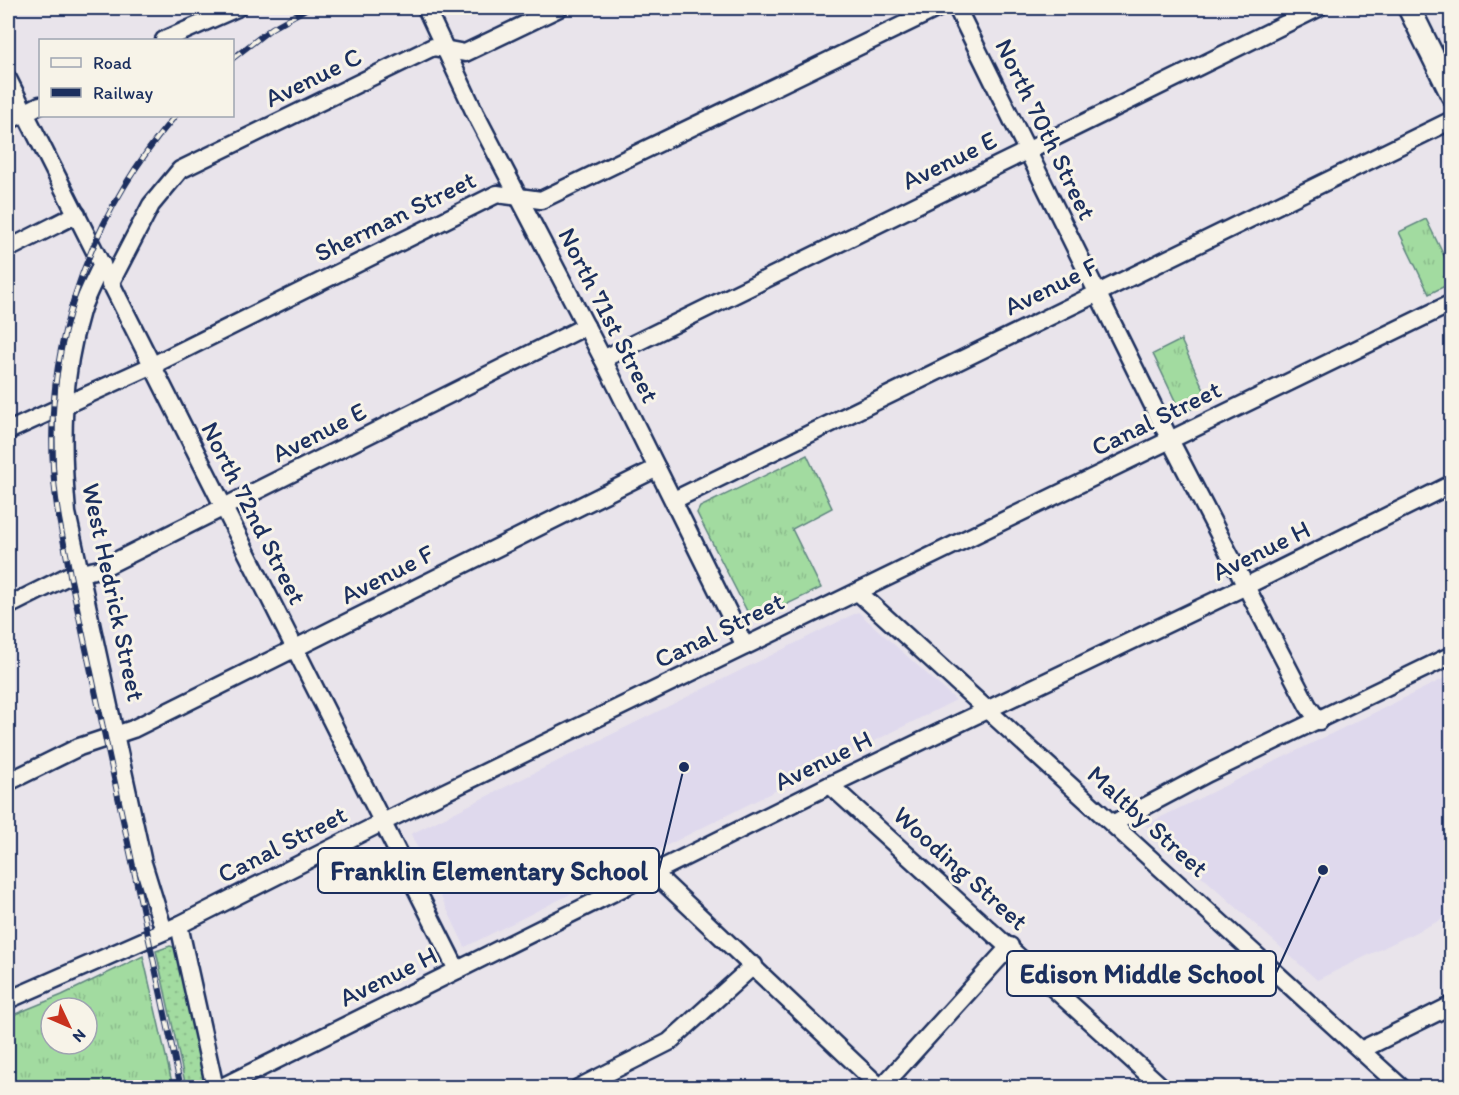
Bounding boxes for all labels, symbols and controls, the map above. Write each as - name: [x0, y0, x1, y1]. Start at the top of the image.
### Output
- street label: North 70th Street: [988, 33, 1104, 225]
- legend: [39, 39, 234, 117]
- street label: Avenue C: [259, 40, 367, 114]
- text: Road: [93, 52, 132, 74]
- text: Railway: [93, 82, 154, 104]
- street label: Avenue E: [896, 123, 1002, 197]
- street label: Sherman Street: [309, 163, 481, 269]
- street label: North 71st Street: [551, 222, 667, 408]
- street label: Avenue F: [999, 249, 1104, 322]
- street label: Canal Street: [1086, 373, 1226, 463]
- street label: Avenue E: [267, 395, 371, 469]
- street label: North 72nd Street: [194, 416, 314, 610]
- street label: West Hedrick Street: [75, 480, 153, 704]
- street label: Avenue H: [1207, 513, 1315, 587]
- street label: Avenue F: [335, 537, 440, 611]
- street label: Canal Street: [649, 585, 789, 675]
- street label: Avenue H: [769, 723, 877, 797]
- street label: Maltby Street: [1081, 758, 1215, 884]
- street label: Canal Street: [212, 798, 352, 890]
- street label: Wooding Street: [887, 799, 1035, 937]
- callout: Franklin Elementary School: [318, 848, 659, 893]
- text: Franklin Elementary School: [330, 854, 648, 887]
- street label: Avenue H: [334, 939, 442, 1013]
- callout: Edison Middle School: [1007, 951, 1276, 996]
- text: Edison Middle School: [1020, 957, 1265, 990]
- north arrow: [39, 996, 99, 1056]
- text: N: [69, 1026, 90, 1047]

